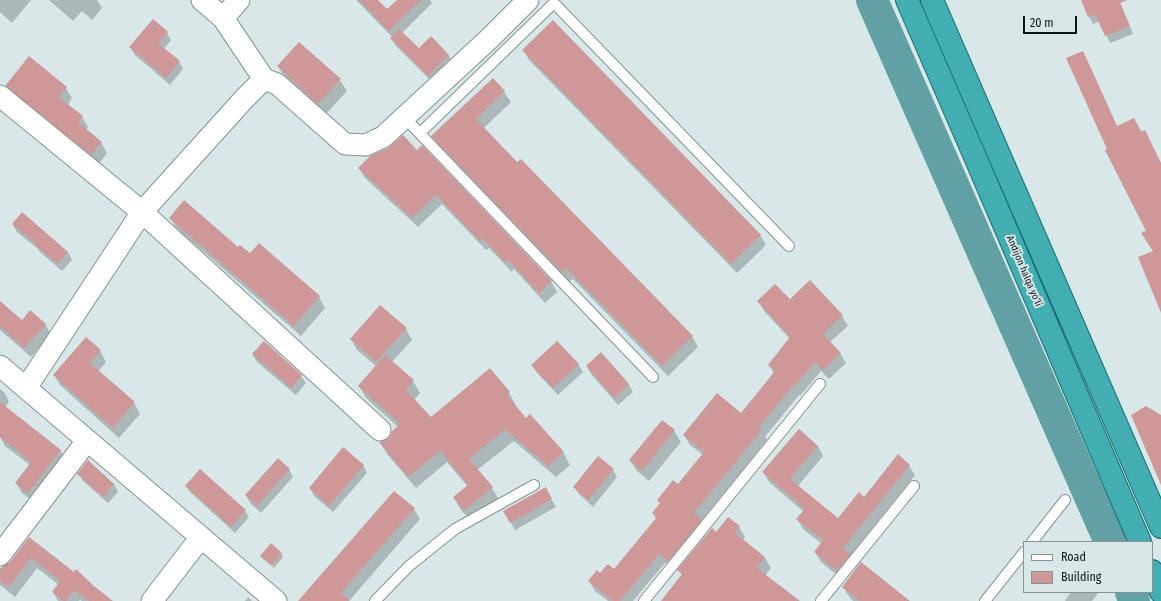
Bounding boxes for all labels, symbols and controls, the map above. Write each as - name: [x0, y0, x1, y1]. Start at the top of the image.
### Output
- scale bar: [1025, 8, 1079, 34]
- text: 20 m: [1030, 16, 1054, 30]
- street label: Andijon halqa yo‘li: [1004, 234, 1044, 308]
- legend: [1023, 541, 1153, 593]
- text: Road: [1061, 550, 1086, 564]
- text: Building: [1061, 570, 1101, 584]

